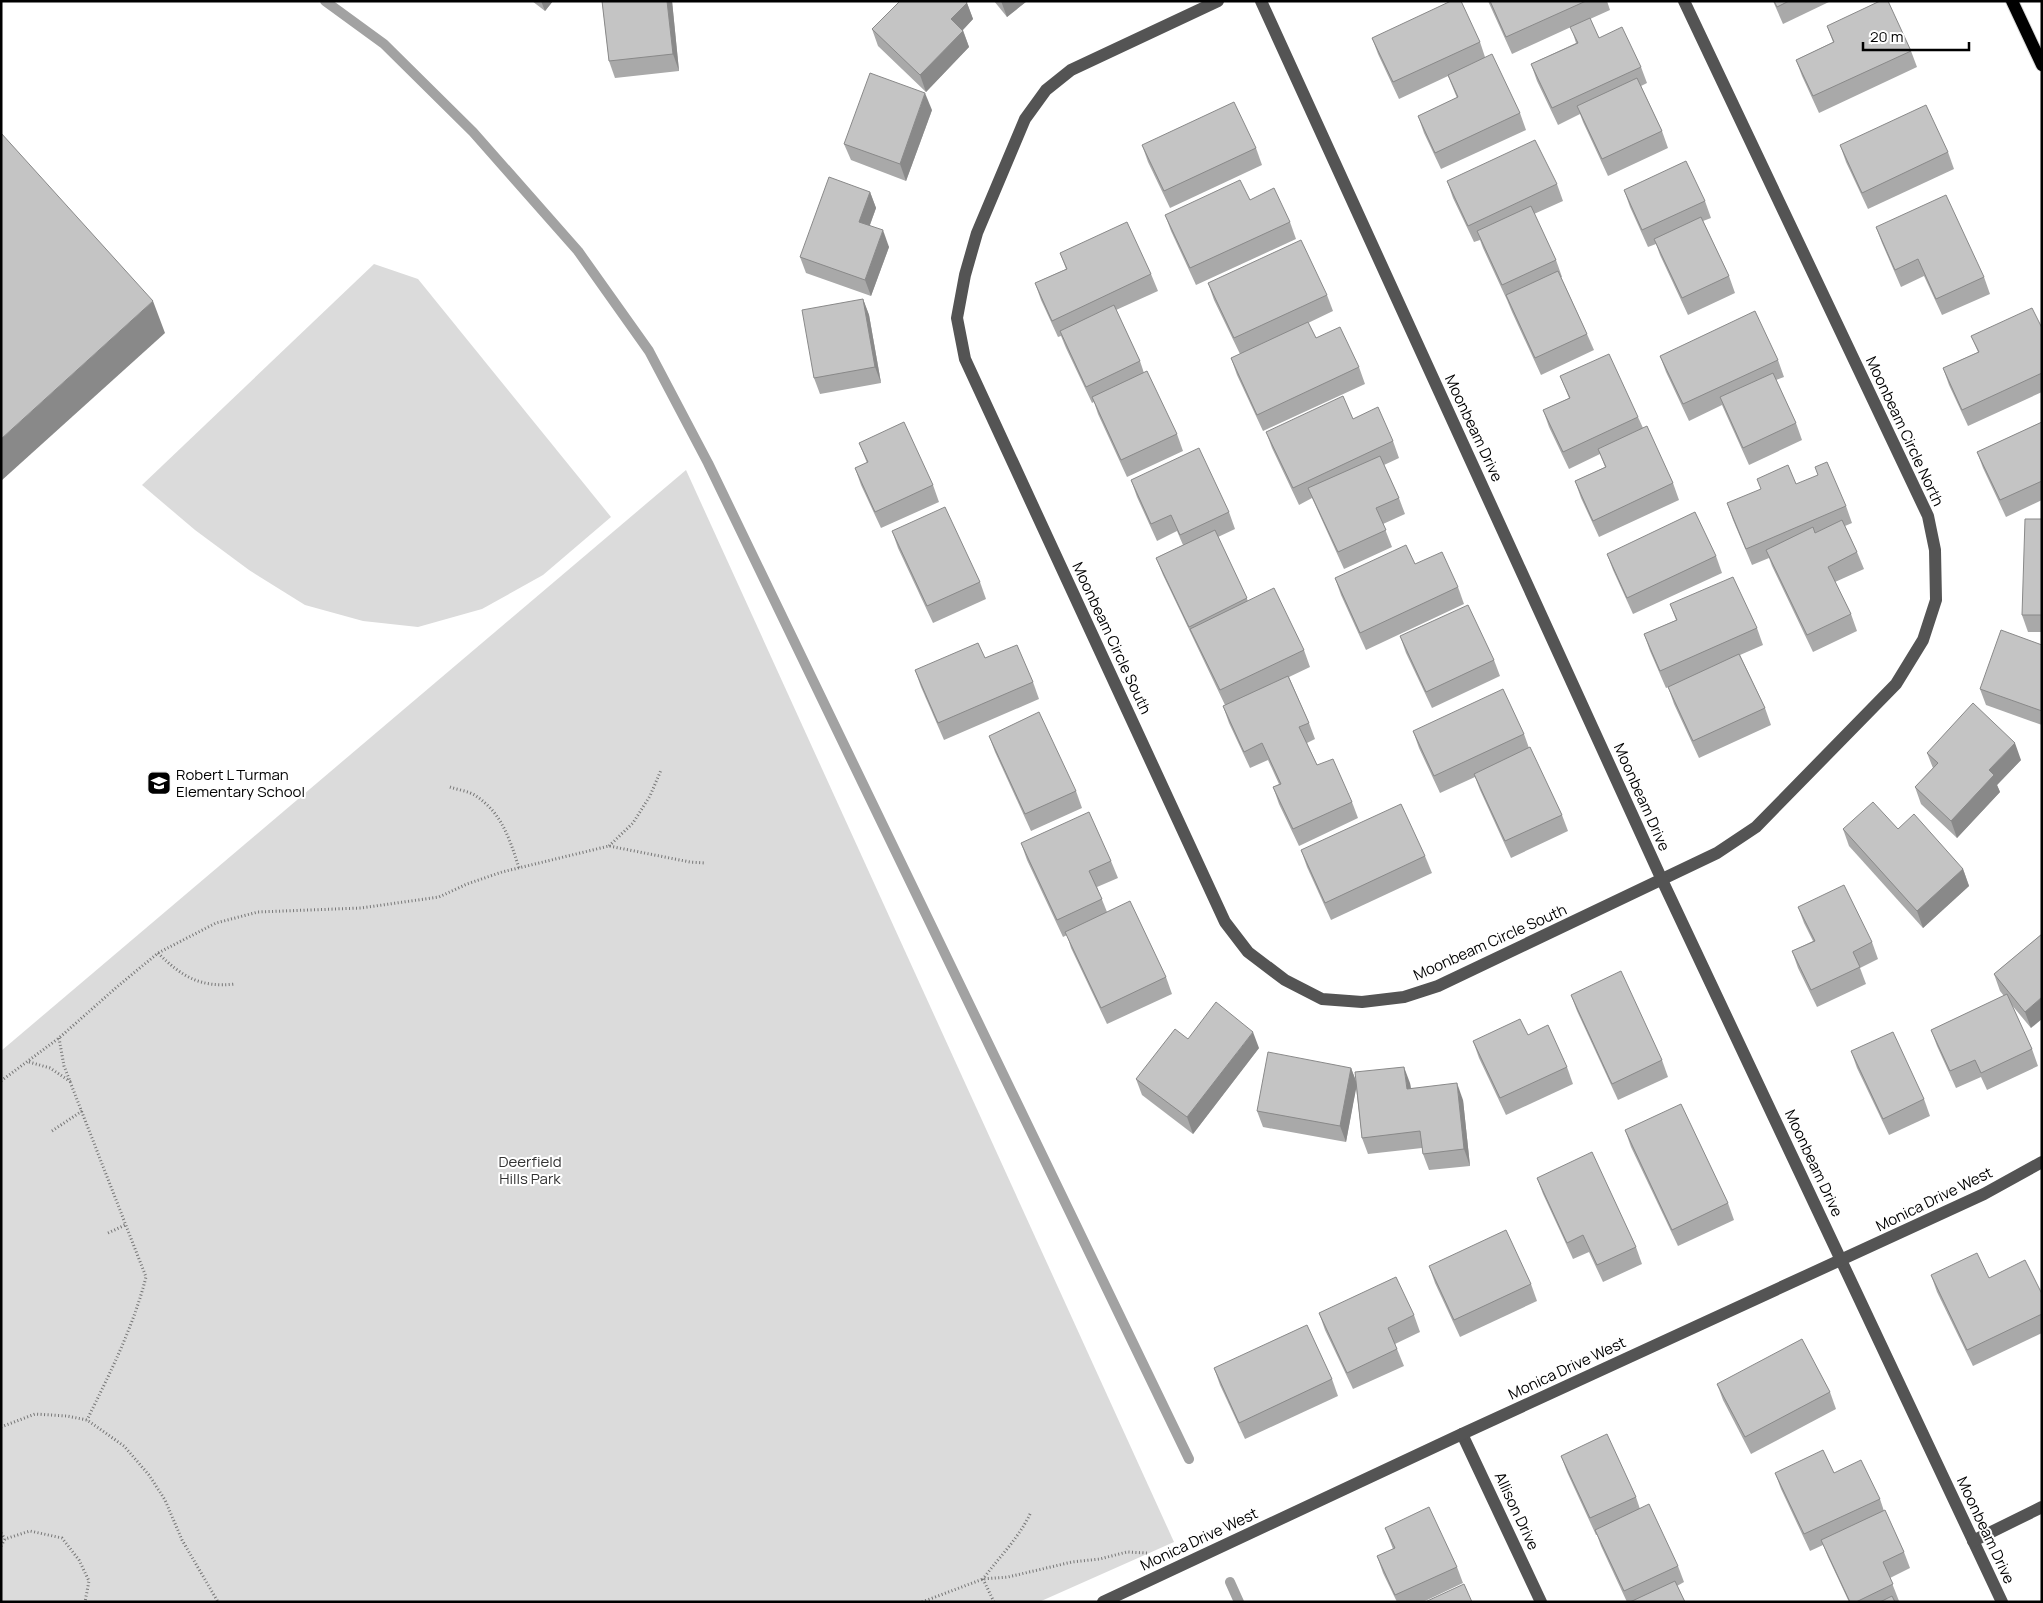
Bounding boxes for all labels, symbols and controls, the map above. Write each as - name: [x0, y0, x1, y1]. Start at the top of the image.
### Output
- scale bar: [1863, 20, 1969, 52]
- text: 20 m: [1870, 26, 1903, 47]
- street label: Moonbeam Circle North: [1861, 353, 1949, 509]
- street label: Moonbeam Drive: [1440, 371, 1508, 485]
- street label: Moonbeam Circle South: [1067, 559, 1157, 718]
- street label: Moonbeam Drive: [1609, 740, 1675, 854]
- place label: Robert L Turman Elementary School: [176, 764, 305, 802]
- school or university icon: Robert L Turman Elementary School: [146, 770, 172, 796]
- street label: Moonbeam Circle South: [1410, 899, 1570, 985]
- street label: Moonbeam Drive: [1780, 1106, 1848, 1220]
- park label: Deerfield Hills Park: [498, 1151, 562, 1189]
- street label: Monica Drive West: [1872, 1162, 1996, 1236]
- street label: Monica Drive West: [1505, 1332, 1629, 1404]
- street label: Allison Drive: [1490, 1469, 1544, 1554]
- street label: Moonbeam Drive: [1952, 1473, 2020, 1587]
- street label: Monica Drive West: [1137, 1503, 1261, 1575]

